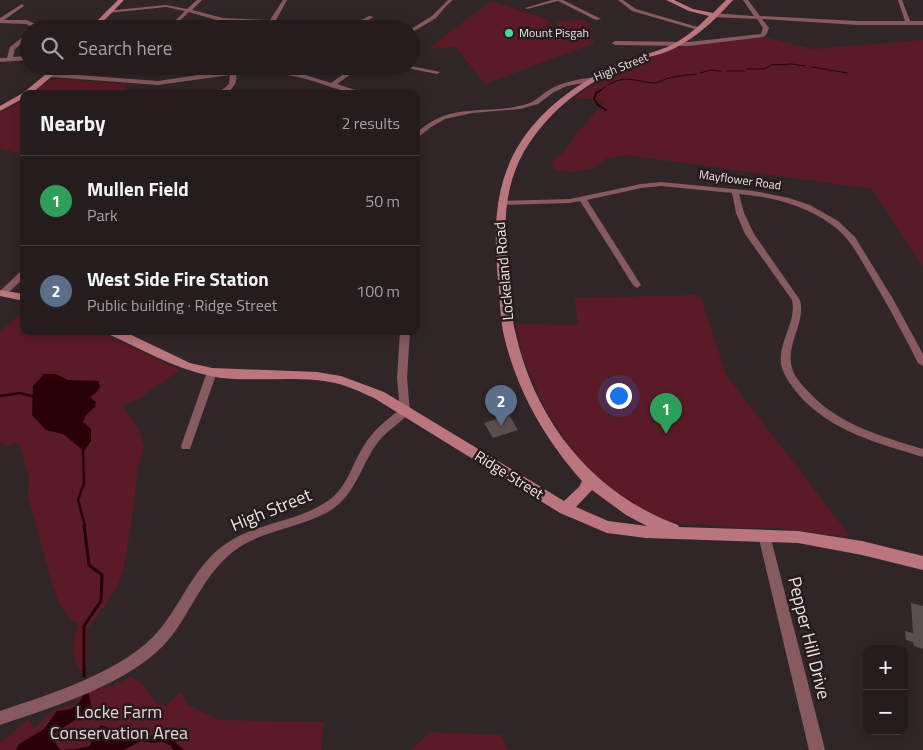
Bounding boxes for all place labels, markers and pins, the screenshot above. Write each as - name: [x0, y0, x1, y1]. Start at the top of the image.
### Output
- place label: Mount Pisgah: [519, 23, 589, 42]
- marker: Mount Pisgah: [503, 27, 515, 39]
- pin: 2: [485, 385, 517, 426]
- pin: 1: [650, 393, 682, 434]

